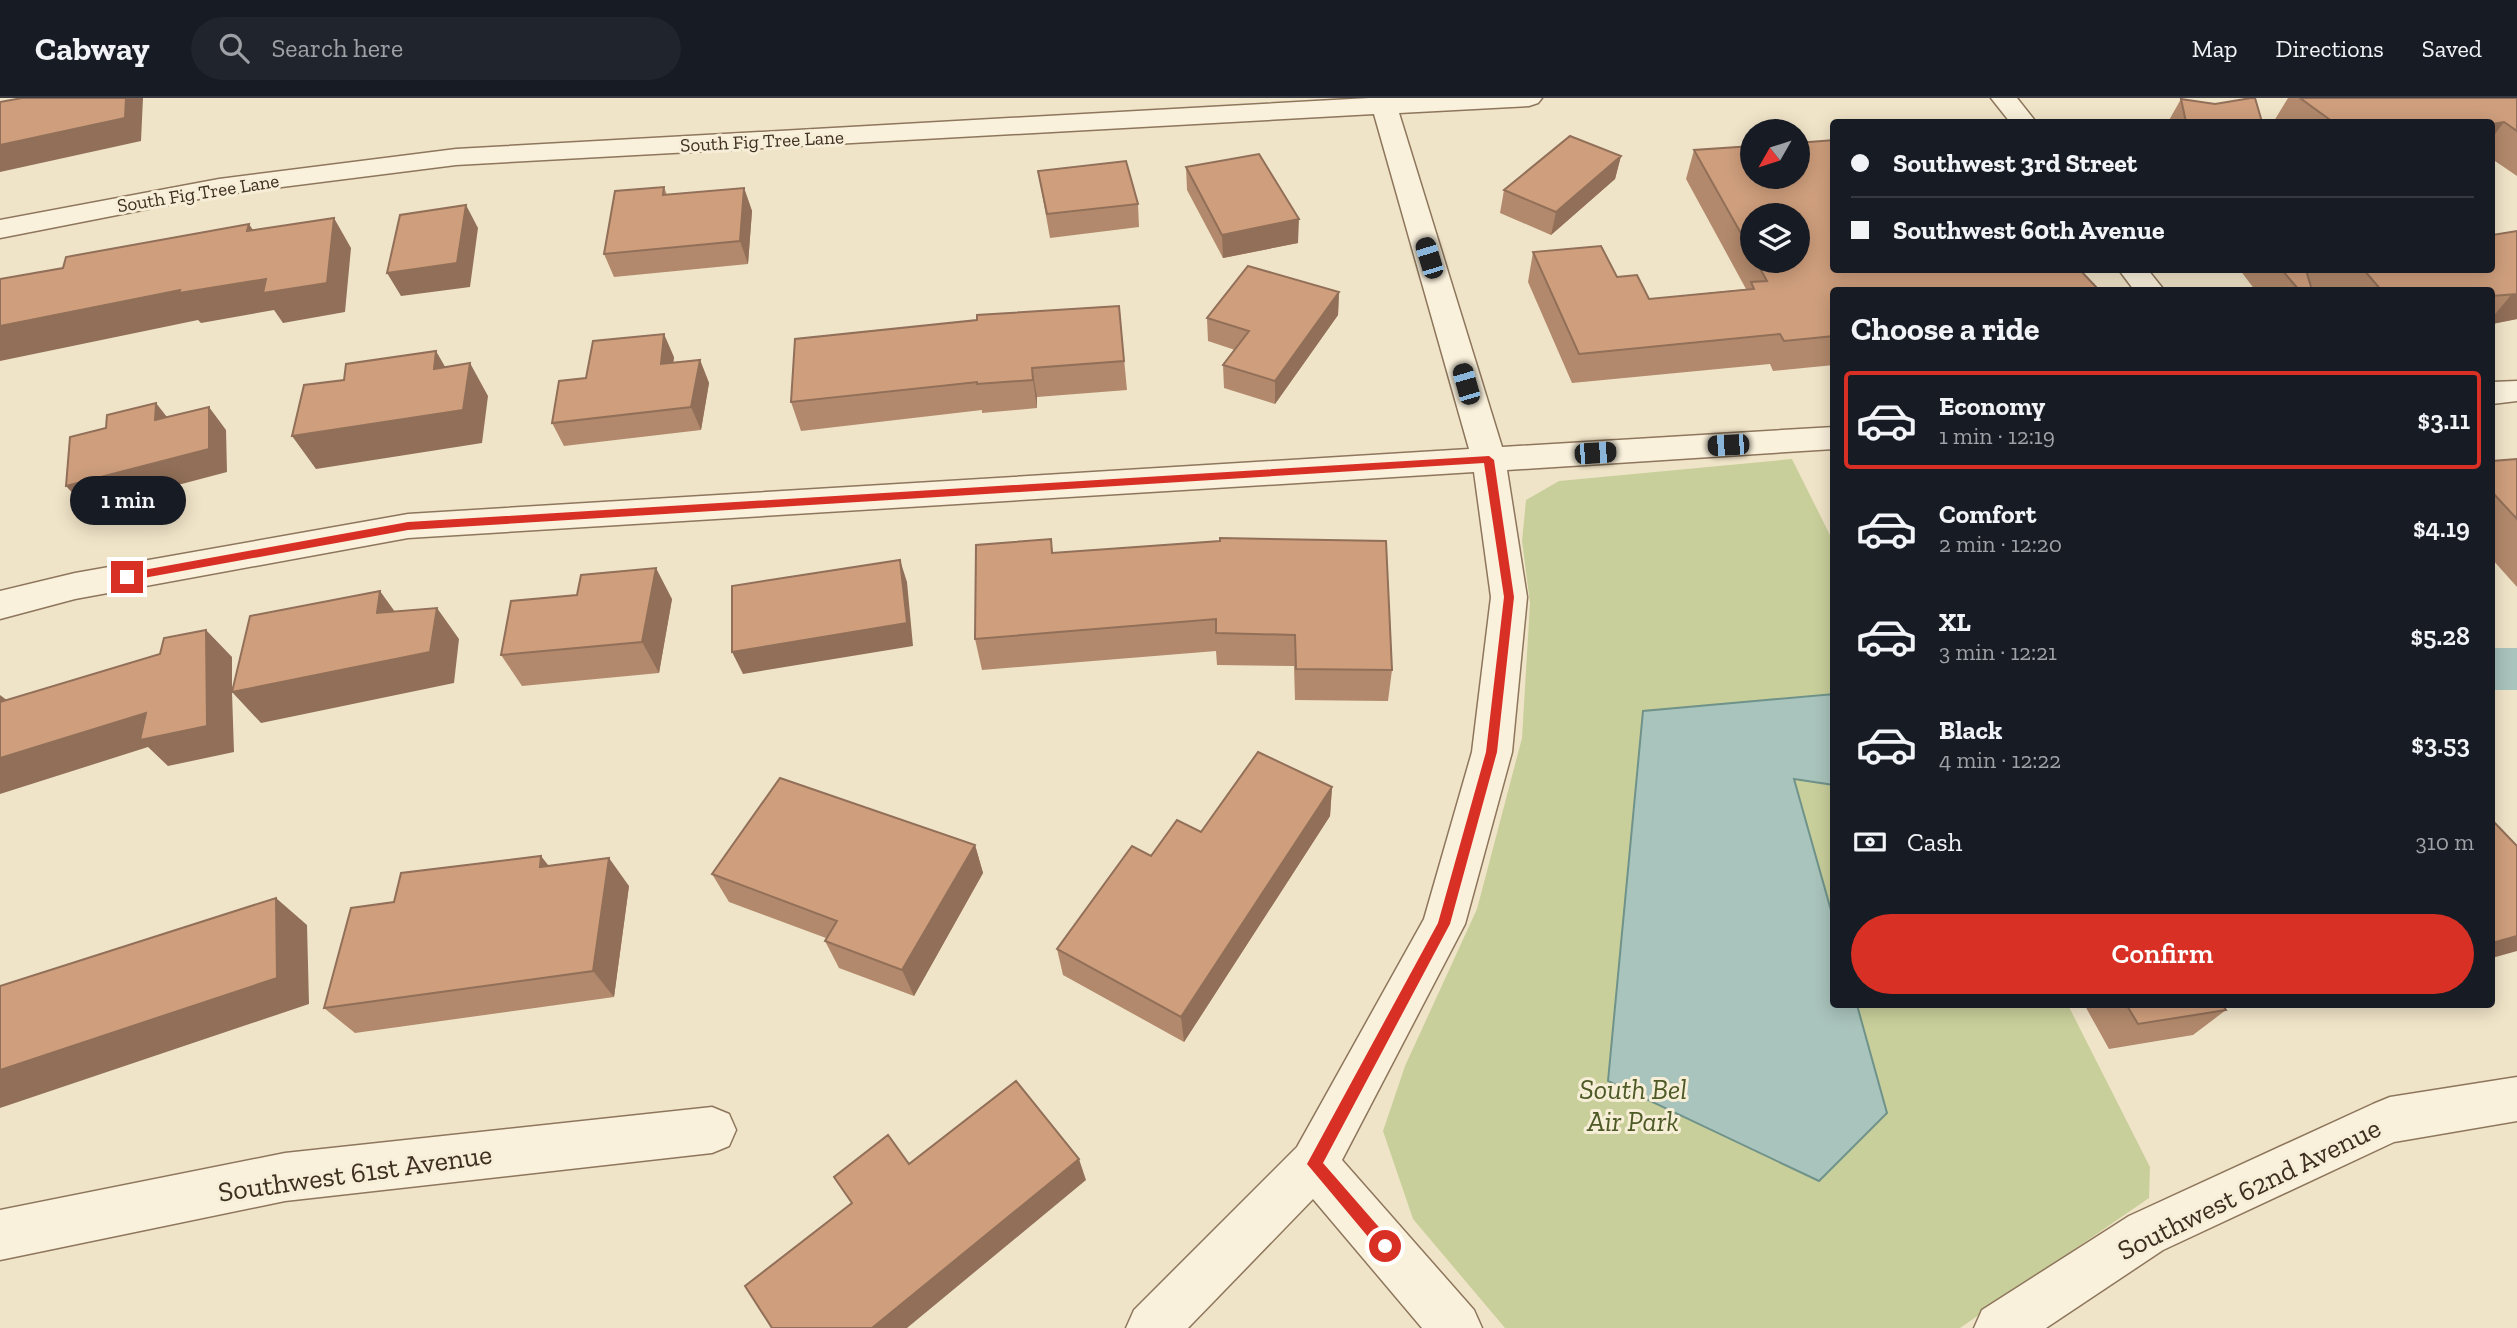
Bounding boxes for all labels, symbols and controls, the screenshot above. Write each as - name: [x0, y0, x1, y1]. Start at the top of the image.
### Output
- search box: [191, 17, 681, 80]
- text: Cabway: [35, 29, 149, 68]
- icon: search: [215, 29, 253, 67]
- text: Search here: [271, 32, 403, 64]
- text: Map: [2192, 34, 2238, 63]
- text: Directions: [2276, 34, 2384, 63]
- text: Saved: [2422, 34, 2482, 63]
- north arrow: [1740, 119, 1810, 189]
- map controls: [1740, 119, 1810, 273]
- street label: South Fig Tree Lane: [680, 125, 844, 157]
- text: Southwest 3rd Street: [1893, 147, 2137, 179]
- street label: South Fig Tree Lane: [115, 169, 281, 217]
- button: layers: [1740, 203, 1810, 273]
- text: Southwest 60th Avenue: [1893, 214, 2164, 246]
- car: [1413, 235, 1446, 281]
- text: Choose a ride: [1851, 310, 2039, 348]
- car: [1451, 361, 1482, 407]
- icon: car: [1855, 389, 1918, 452]
- text: Economy: [1939, 390, 2045, 422]
- text: $3.11: [2418, 404, 2470, 436]
- text: 1 min · 12:19: [1939, 422, 2055, 450]
- car: [1707, 433, 1750, 457]
- car: [1574, 441, 1617, 465]
- callout: 1 min: [69, 476, 185, 524]
- text: 1 min: [101, 486, 155, 514]
- icon: car: [1855, 497, 1918, 560]
- text: Comfort: [1939, 498, 2036, 530]
- text: $4.19: [2413, 512, 2470, 544]
- text: 2 min · 12:20: [1939, 530, 2062, 558]
- route end: [111, 561, 143, 593]
- icon: car: [1855, 605, 1918, 668]
- text: XL: [1939, 606, 1971, 638]
- text: $5.28: [2410, 620, 2470, 652]
- text: 3 min · 12:21: [1939, 638, 2057, 666]
- icon: car: [1855, 713, 1918, 776]
- text: Black: [1939, 714, 2002, 746]
- text: $3.53: [2411, 728, 2470, 760]
- text: 4 min · 12:22: [1939, 746, 2061, 774]
- icon: cash: [1851, 823, 1889, 861]
- text: Cash: [1907, 826, 1962, 858]
- text: 310 m: [2416, 828, 2474, 856]
- button: Confirm: [1851, 914, 2474, 994]
- park label: South Bel Air Park: [1579, 1073, 1687, 1138]
- street label: Southwest 62nd Avenue: [2112, 1111, 2386, 1267]
- street label: Southwest 61st Avenue: [216, 1137, 494, 1209]
- route start: [1369, 1230, 1401, 1262]

